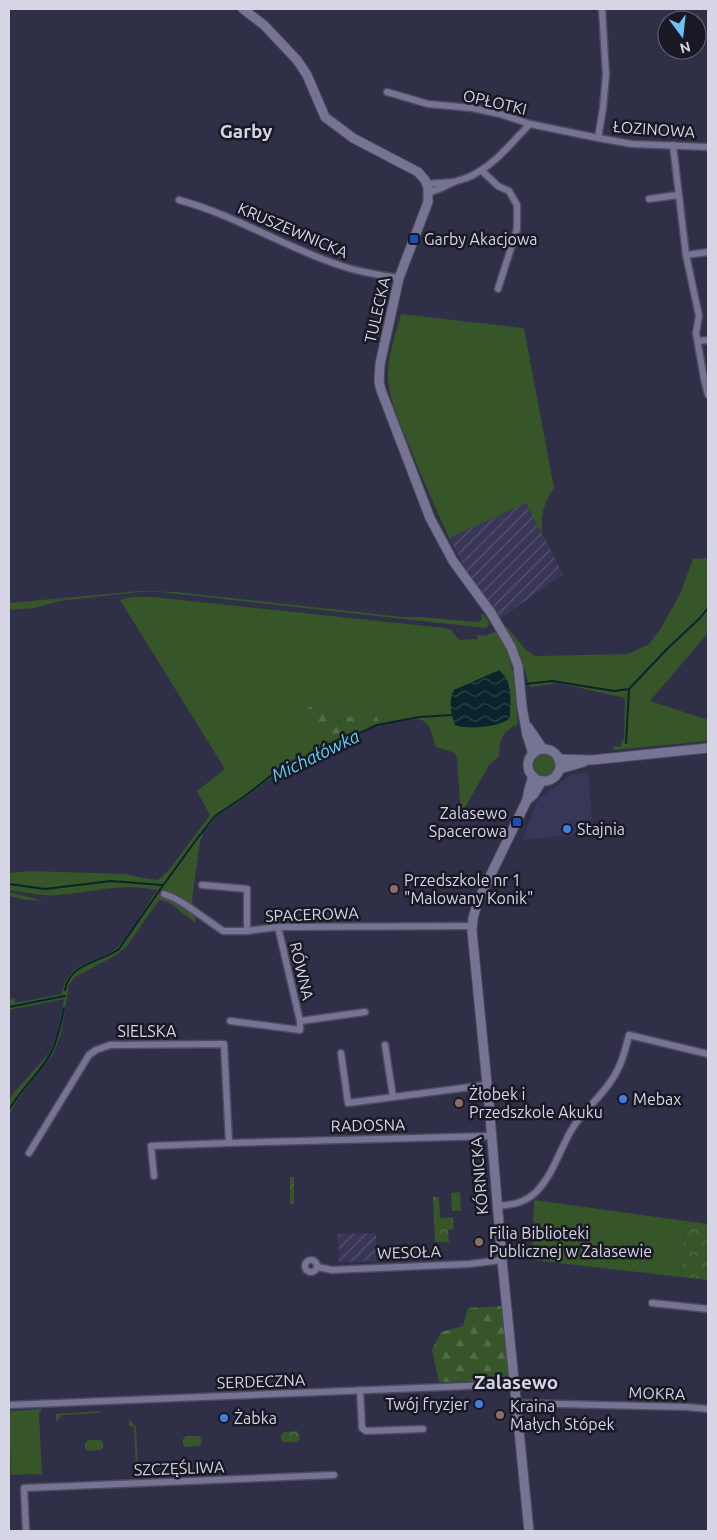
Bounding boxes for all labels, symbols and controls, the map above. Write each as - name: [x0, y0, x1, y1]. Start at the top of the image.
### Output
- north arrow: [657, 10, 707, 60]
- text: N: [678, 38, 692, 57]
- street label: OPŁOTKI: [461, 86, 529, 118]
- street label: ŁOZINOWA: [612, 117, 696, 141]
- district label: Garby: [220, 120, 272, 142]
- street label: KRUSZEWNICKA: [235, 199, 351, 262]
- place label: Garby Akacjowa: [424, 230, 538, 248]
- marker: Garby Akacjowa: [408, 233, 420, 245]
- street label: TULECKA: [361, 275, 393, 345]
- water label: Michałówka: [268, 725, 362, 785]
- place label: Zalasewo Spacerowa: [429, 804, 507, 840]
- marker: Zalasewo Spacerowa: [511, 816, 523, 828]
- place label: Stajnia: [577, 820, 625, 838]
- marker: Stajnia: [561, 823, 573, 835]
- place label: Przedszkole nr 1 "Malowany Konik": [404, 871, 533, 907]
- marker: Przedszkole nr 1 "Malowany Konik": [388, 883, 400, 895]
- street label: SPACEROWA: [265, 903, 360, 925]
- street label: RÓWNA: [287, 940, 319, 1002]
- street label: SIELSKA: [118, 1022, 177, 1040]
- place label: Żłobek i Przedszkole Akuku: [469, 1085, 603, 1121]
- place label: Mebax: [633, 1090, 681, 1108]
- marker: Mebax: [617, 1093, 629, 1105]
- marker: Żłobek i Przedszkole Akuku: [453, 1097, 465, 1109]
- street label: RADOSNA: [330, 1115, 406, 1135]
- street label: KÓRNICKA: [466, 1136, 491, 1216]
- place label: Filia Biblioteki Publicznej w Zalasewie: [489, 1224, 652, 1260]
- marker: Filia Biblioteki Publicznej w Zalasewie: [473, 1236, 485, 1248]
- street label: WESOŁA: [377, 1242, 442, 1262]
- street label: SERDECZNA: [217, 1370, 306, 1392]
- district label: Zalasewo: [474, 1371, 558, 1393]
- street label: MOKRA: [628, 1383, 686, 1403]
- place label: Twój fryzjer: [386, 1395, 469, 1413]
- place label: Kraina Małych Stópek: [510, 1397, 615, 1433]
- marker: Twój fryzjer: [473, 1398, 485, 1410]
- place label: Żabka: [234, 1409, 277, 1427]
- marker: Kraina Małych Stópek: [494, 1409, 506, 1421]
- marker: Żabka: [218, 1412, 230, 1424]
- street label: SZCZĘŚLIWA: [133, 1456, 225, 1479]

